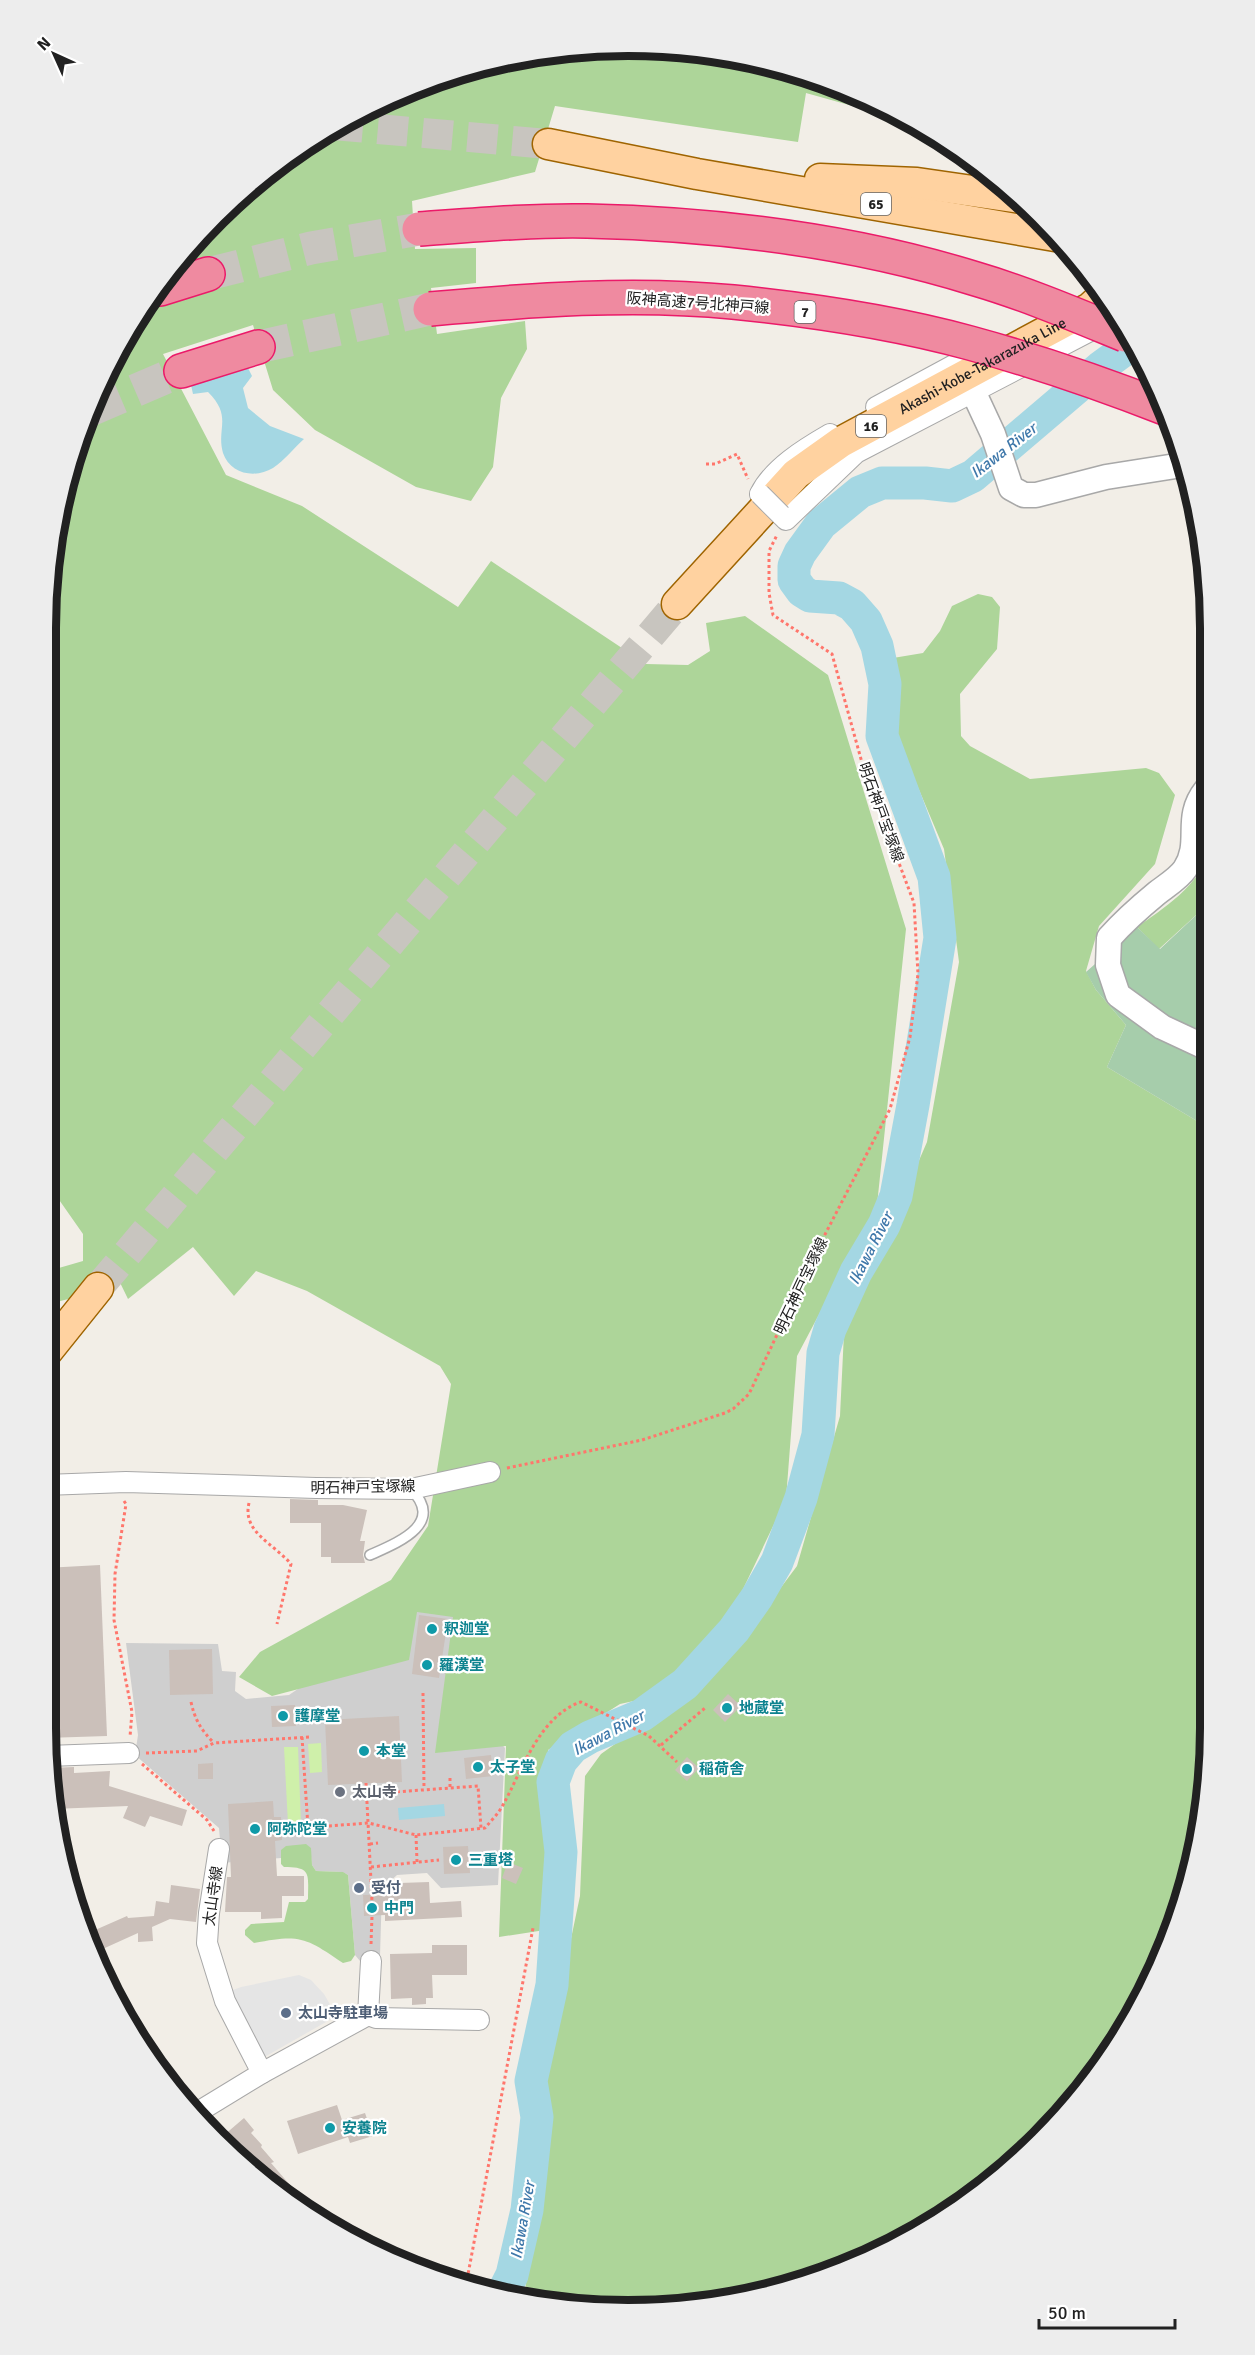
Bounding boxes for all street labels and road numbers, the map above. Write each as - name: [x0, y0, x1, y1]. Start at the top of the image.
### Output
- road number: 65: [861, 193, 891, 215]
- street label: 阪神高速7号北神戸線: [626, 289, 770, 317]
- road number: 7: [794, 301, 816, 323]
- street label: Akashi-Kobe-Takarazuka Line: [896, 314, 1069, 418]
- road number: 16: [856, 415, 886, 437]
- street label: 明石神戸宝塚線: [855, 760, 907, 864]
- street label: 明石神戸宝塚線: [771, 1235, 831, 1337]
- street label: 明石神戸宝塚線: [310, 1477, 416, 1497]
- street label: 太山寺線: [200, 1865, 226, 1927]

